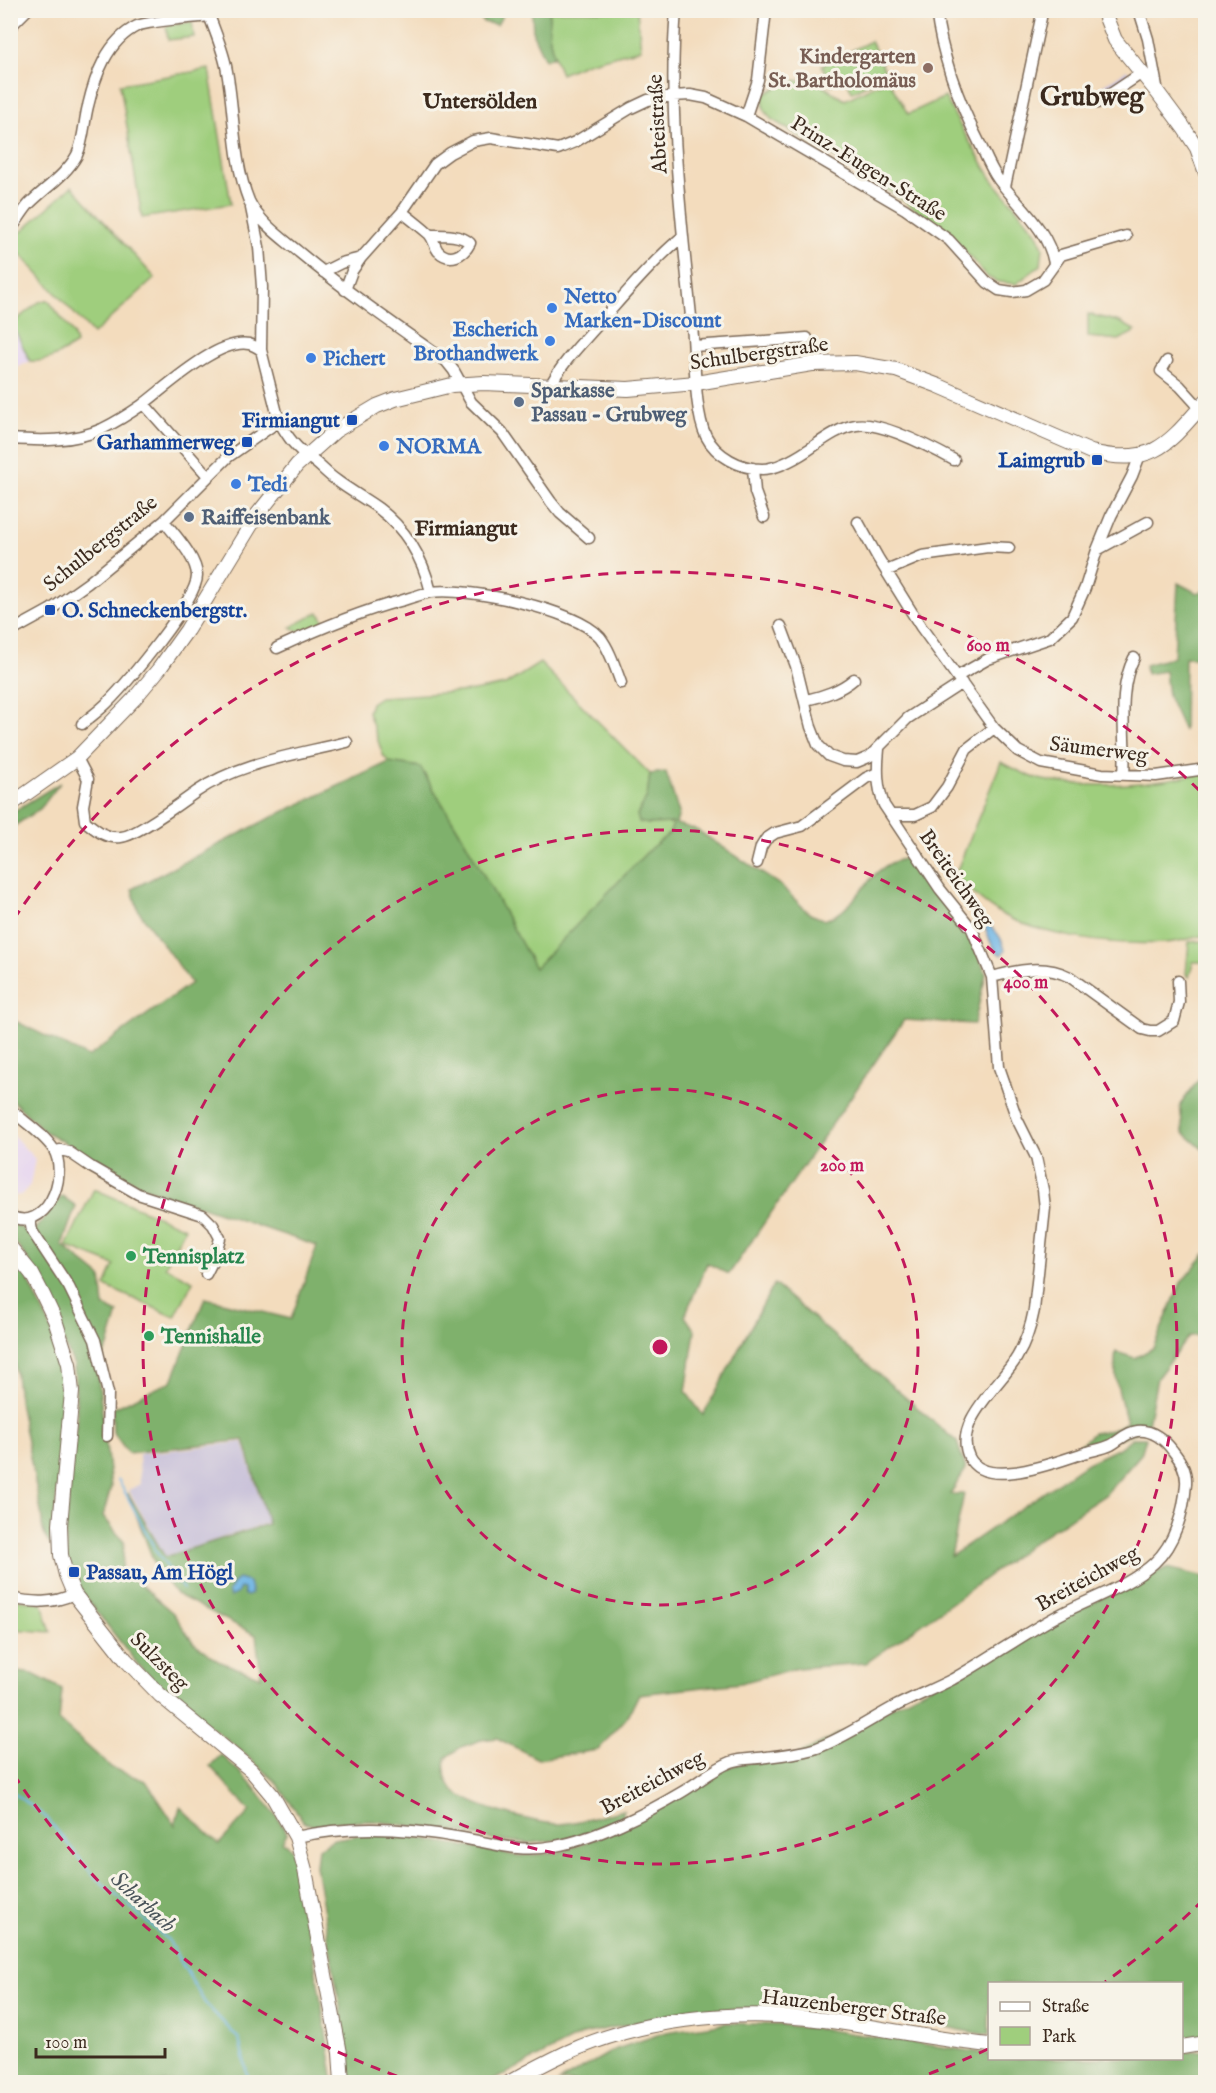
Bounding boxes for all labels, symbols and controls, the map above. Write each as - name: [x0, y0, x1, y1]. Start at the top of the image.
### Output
- place label: Kindergarten St. Bartholomäus: [768, 44, 916, 95]
- marker: Kindergarten St. Bartholomäus: [921, 61, 935, 75]
- street label: Abteistraße: [642, 73, 675, 175]
- district label: Grubweg: [1040, 81, 1145, 115]
- district label: Untersölden: [422, 88, 538, 116]
- street label: Prinz-Eugen-Straße: [785, 110, 951, 228]
- place label: Netto Marken-Discount: [563, 284, 722, 335]
- marker: Netto Marken-Discount: [545, 301, 559, 315]
- place label: Escherich Brothandwerk: [413, 317, 539, 368]
- street label: Schulbergstraße: [688, 331, 830, 378]
- marker: Escherich Brothandwerk: [543, 334, 557, 348]
- place label: Pichert: [323, 346, 386, 373]
- marker: Pichert: [304, 351, 318, 365]
- place label: Sparkasse Passau - Grubweg: [531, 378, 687, 429]
- marker: Sparkasse Passau - Grubweg: [512, 395, 526, 409]
- place label: Firmiangut: [242, 408, 341, 435]
- marker: Firmiangut: [345, 413, 359, 427]
- place label: Garhammerweg: [97, 430, 236, 457]
- place label: NORMA: [395, 434, 483, 461]
- marker: Garhammerweg: [240, 435, 254, 449]
- marker: NORMA: [377, 439, 391, 453]
- place label: Laimgrub: [998, 448, 1085, 475]
- marker: Laimgrub: [1090, 453, 1104, 467]
- place label: Tedi: [247, 472, 288, 499]
- marker: Tedi: [229, 477, 243, 491]
- street label: Schulbergstraße: [38, 490, 164, 598]
- place label: Raiffeisenbank: [201, 505, 331, 532]
- marker: Raiffeisenbank: [182, 510, 196, 524]
- district label: Firmiangut: [415, 515, 518, 543]
- place label: O. Schneckenbergstr.: [62, 598, 247, 625]
- marker: O. Schneckenbergstr.: [43, 603, 57, 617]
- text: 600 m: [966, 635, 1010, 658]
- street label: Säumerweg: [1048, 731, 1150, 770]
- street label: Breiteichweg: [912, 825, 1000, 934]
- text: 400 m: [1004, 972, 1048, 995]
- text: 200 m: [820, 1155, 864, 1178]
- place label: Tennisplatz: [142, 1244, 245, 1271]
- marker: Tennisplatz: [124, 1249, 138, 1263]
- place label: Tennishalle: [160, 1324, 261, 1351]
- marker: Tennishalle: [142, 1329, 156, 1343]
- centre of rings: [650, 1337, 670, 1357]
- street label: Breiteichweg: [1031, 1540, 1145, 1619]
- place label: Passau, Am Högl: [86, 1560, 234, 1587]
- marker: Passau, Am Högl: [67, 1565, 81, 1579]
- street label: Sulzsteg: [124, 1627, 195, 1698]
- street label: Breiteichweg: [596, 1744, 710, 1822]
- water label: Scharbach: [104, 1866, 181, 1939]
- legend: [988, 1982, 1183, 2060]
- street label: Hauzenberger Straße: [760, 1984, 948, 2033]
- text: Straße: [1042, 1996, 1089, 2019]
- scale bar: [36, 2021, 165, 2059]
- text: Park: [1042, 2026, 1077, 2049]
- text: 100 m: [45, 2032, 87, 2055]

